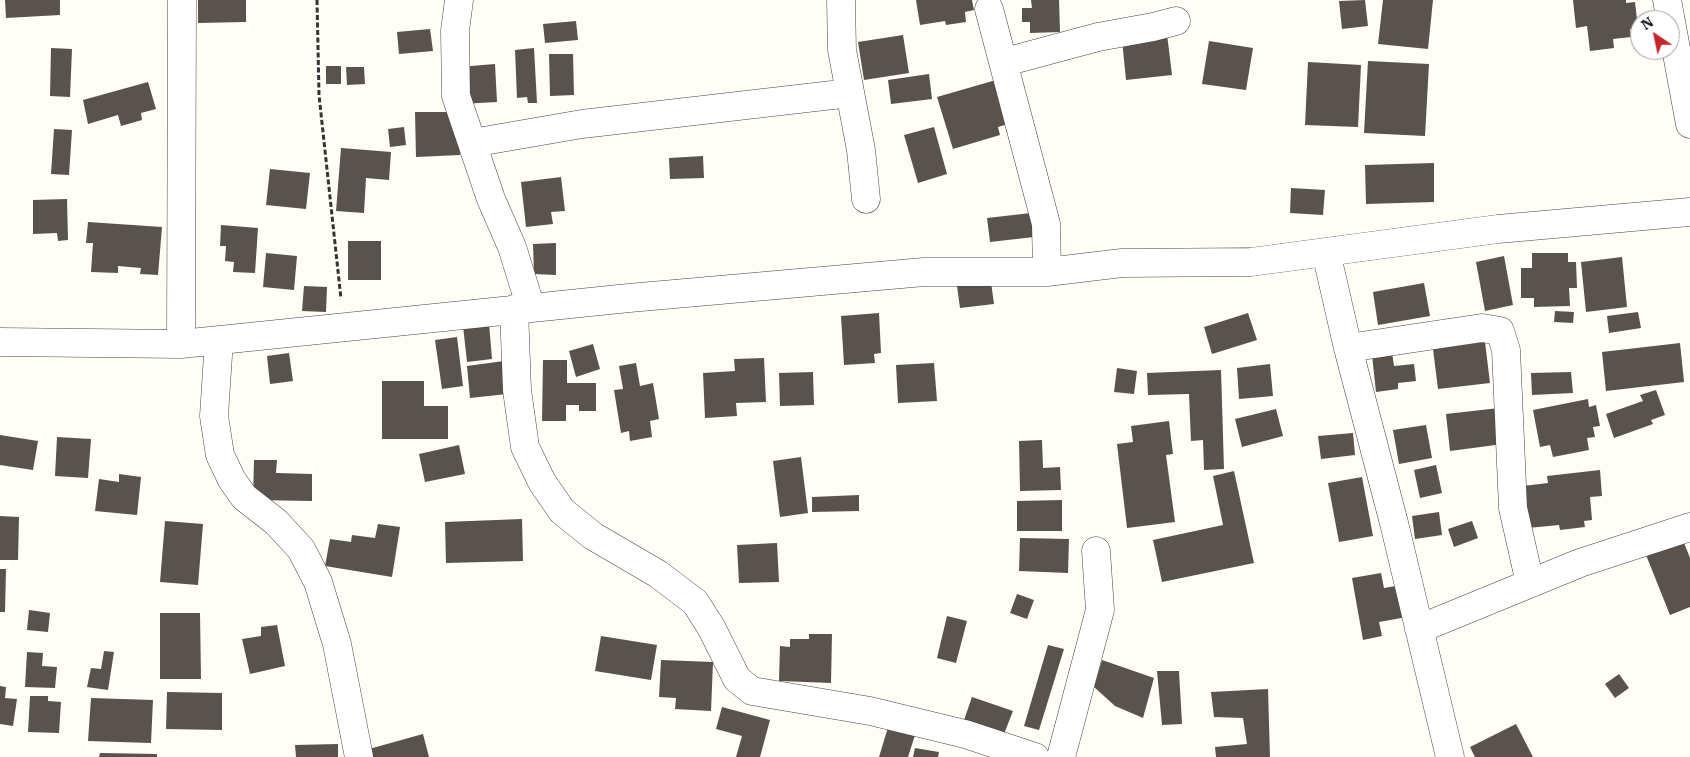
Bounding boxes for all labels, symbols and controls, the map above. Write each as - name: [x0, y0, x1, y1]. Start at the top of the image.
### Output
- north arrow: [1630, 10, 1680, 60]
- text: N: [1638, 13, 1657, 34]

